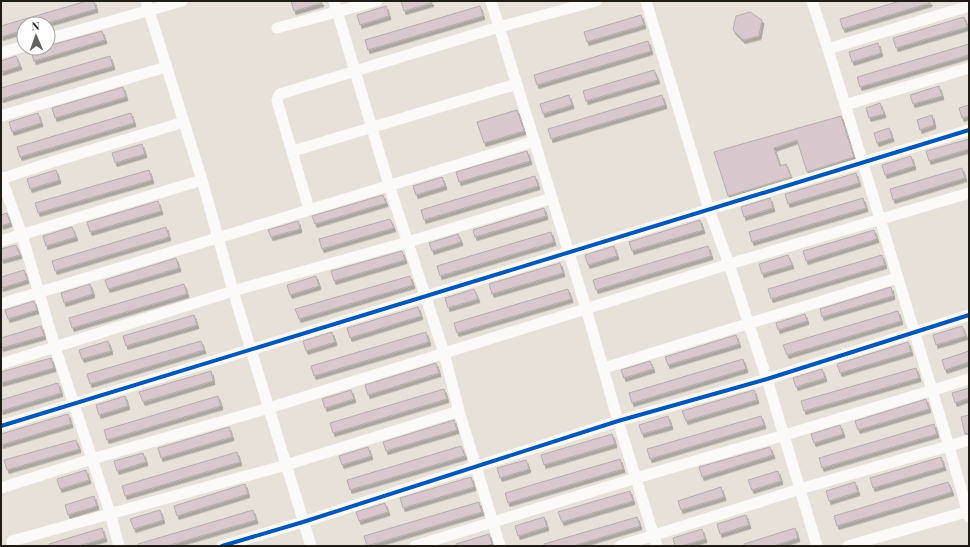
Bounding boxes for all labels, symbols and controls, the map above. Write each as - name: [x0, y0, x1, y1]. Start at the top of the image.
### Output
- north arrow: [16, 16, 56, 56]
- text: N: [31, 18, 40, 33]

